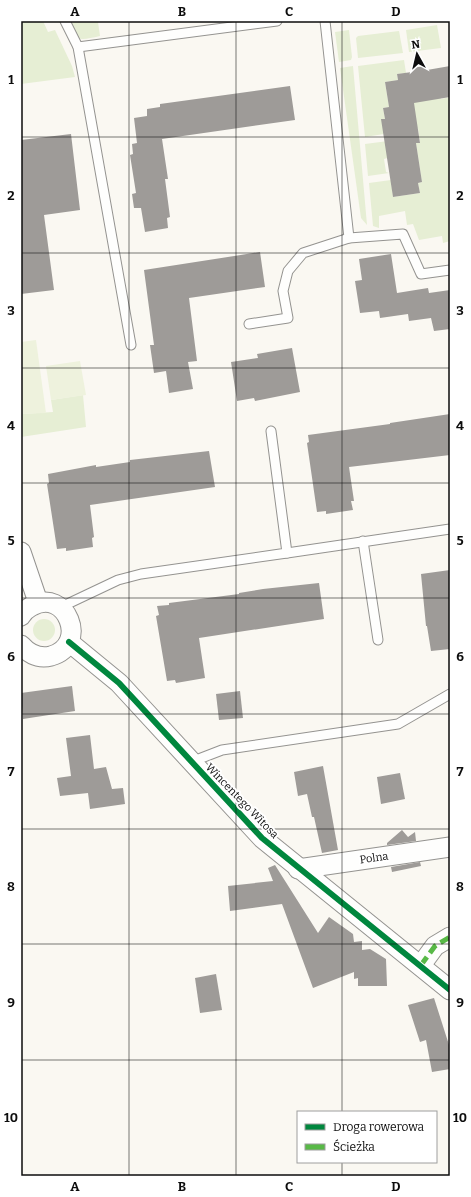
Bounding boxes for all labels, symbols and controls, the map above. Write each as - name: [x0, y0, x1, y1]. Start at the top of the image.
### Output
- text: A: [70, 4, 80, 19]
- text: B: [178, 4, 186, 19]
- text: C: [285, 4, 293, 19]
- text: D: [391, 4, 401, 19]
- north arrow: [397, 34, 437, 74]
- text: N: [411, 37, 421, 52]
- text: 1: [8, 72, 14, 87]
- text: 1: [457, 72, 463, 87]
- text: 2: [7, 188, 15, 203]
- text: 2: [456, 188, 464, 203]
- text: 3: [7, 303, 15, 318]
- text: 3: [456, 303, 464, 318]
- text: 4: [7, 418, 15, 433]
- text: 4: [456, 418, 464, 433]
- text: 5: [7, 533, 15, 548]
- text: 5: [456, 533, 464, 548]
- text: 6: [7, 649, 15, 664]
- text: 6: [456, 649, 464, 664]
- street label: Wincentego Witosa: [203, 761, 281, 841]
- text: 7: [8, 764, 15, 779]
- text: 7: [457, 764, 464, 779]
- street label: Polna: [359, 850, 389, 866]
- text: 8: [7, 879, 15, 894]
- text: 8: [456, 879, 464, 894]
- text: 9: [7, 995, 15, 1010]
- text: 9: [456, 995, 464, 1010]
- text: 10: [4, 1110, 18, 1125]
- text: 10: [453, 1110, 467, 1125]
- legend: [297, 1111, 437, 1163]
- text: Droga rowerowa: [333, 1120, 425, 1134]
- text: Ścieżka: [333, 1139, 375, 1154]
- text: A: [70, 1179, 80, 1194]
- text: B: [178, 1179, 186, 1194]
- text: C: [285, 1179, 293, 1194]
- text: D: [391, 1179, 401, 1194]

